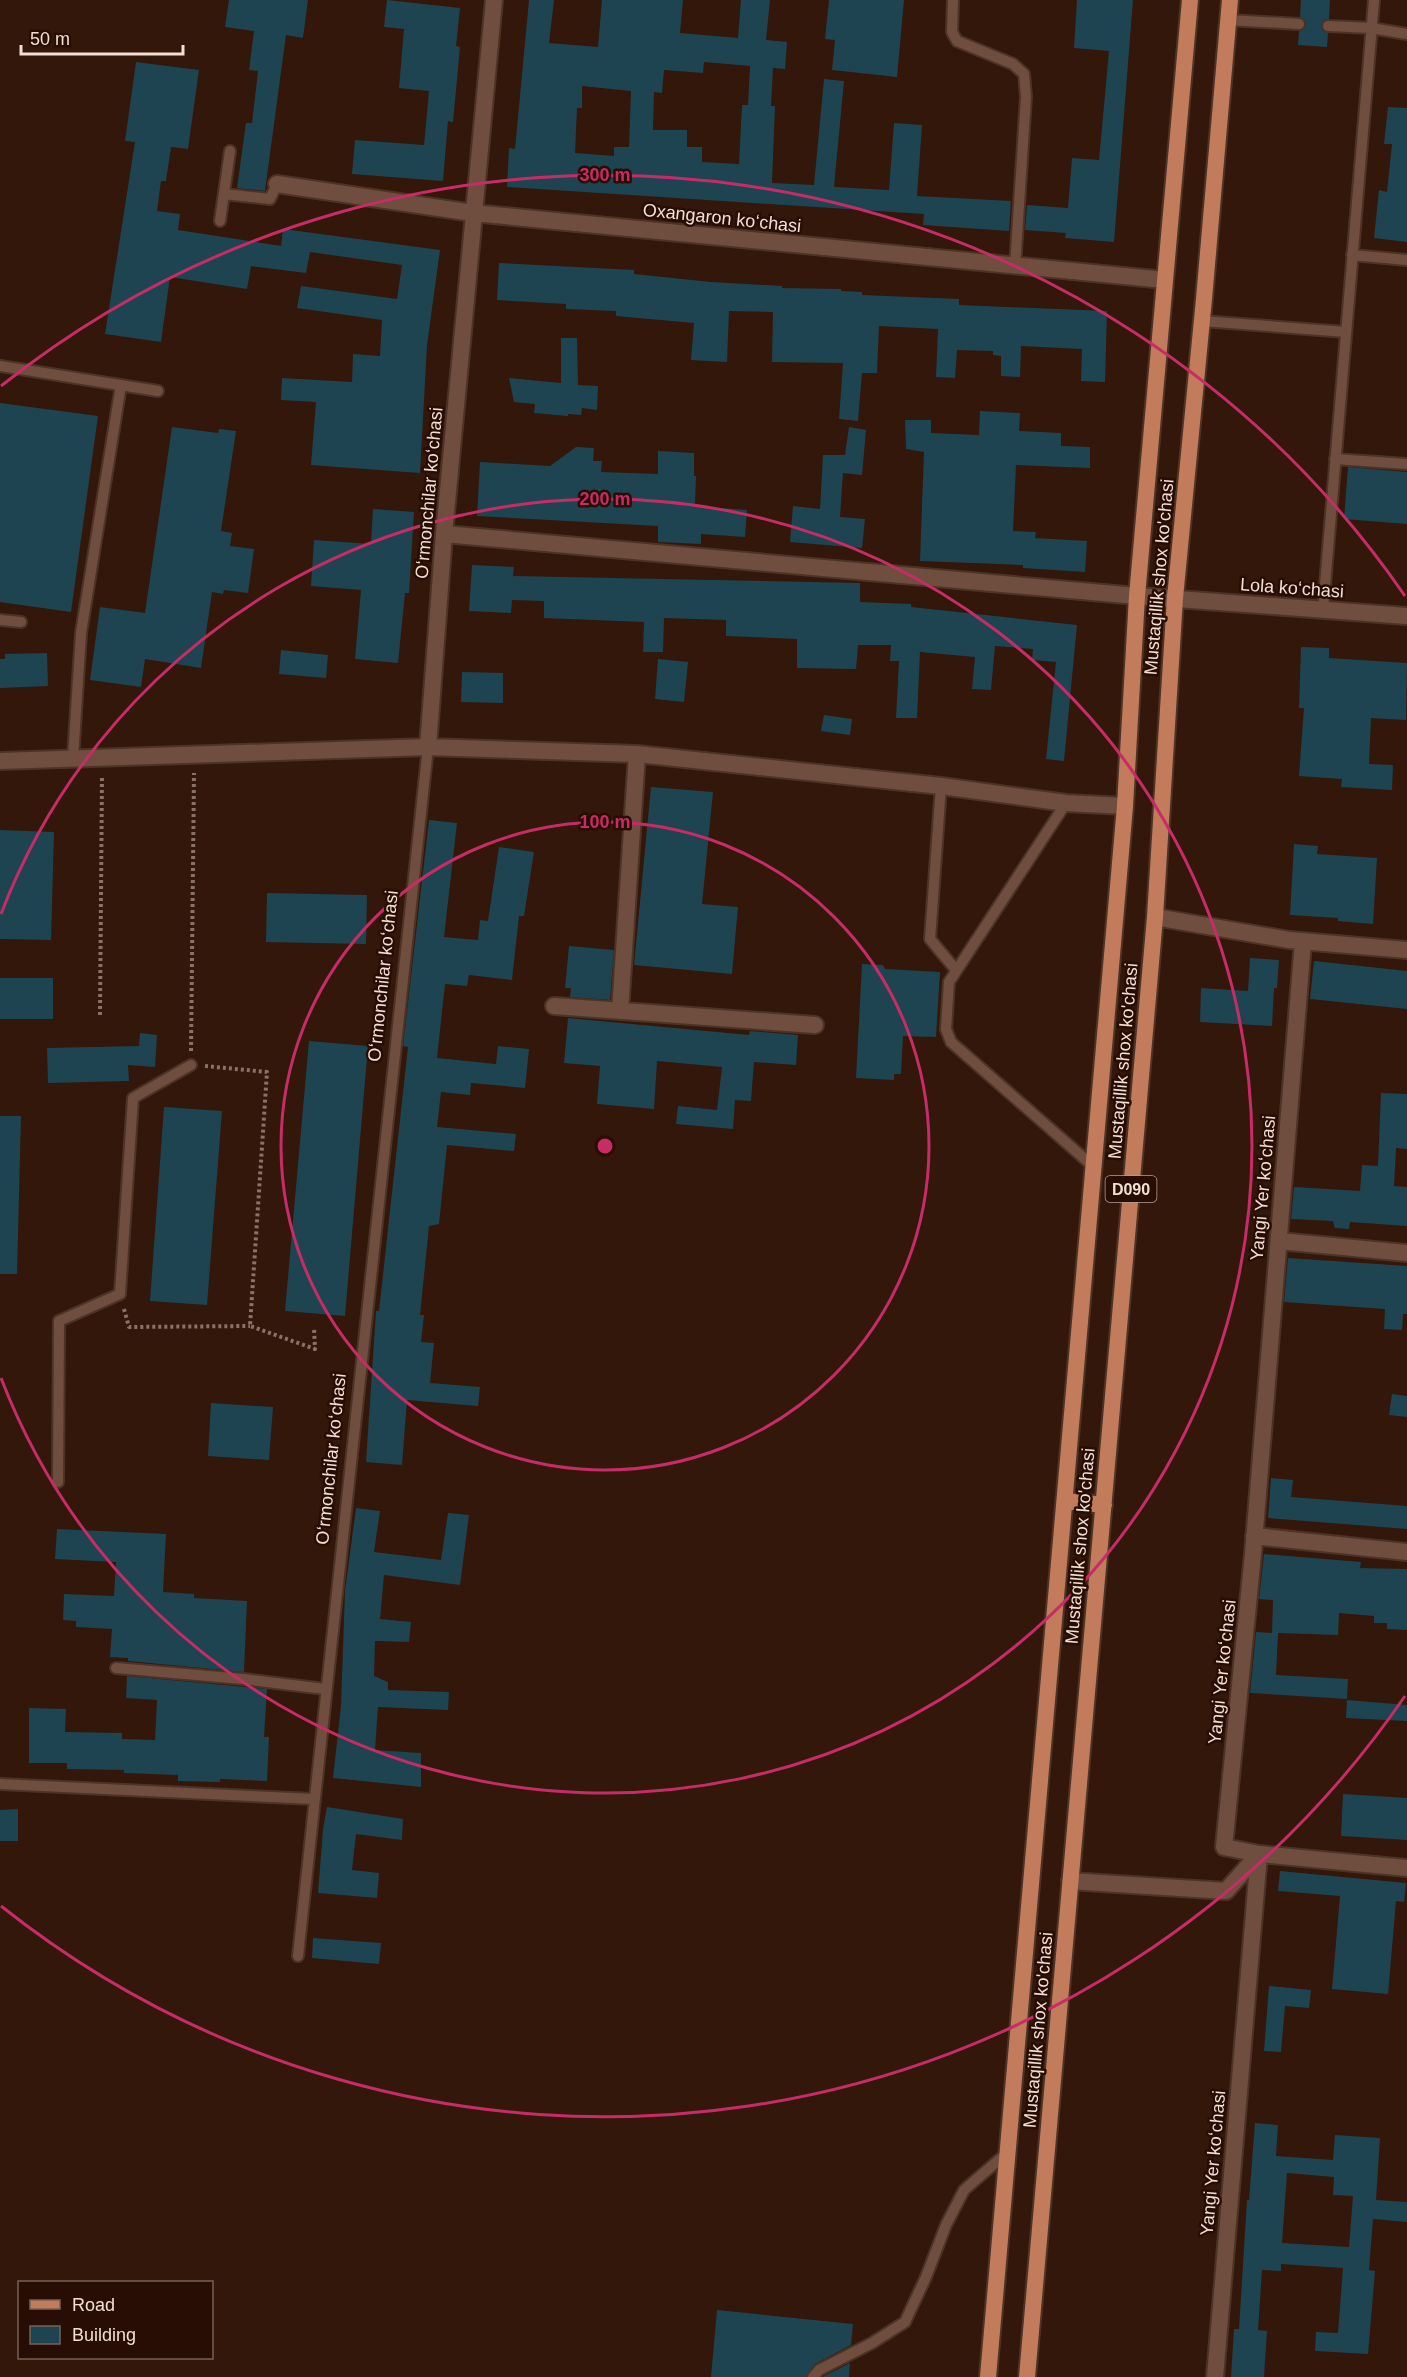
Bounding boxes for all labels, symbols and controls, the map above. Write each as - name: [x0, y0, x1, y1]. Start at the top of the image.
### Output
- scale bar: [21, 18, 183, 56]
- text: 50 m: [30, 29, 70, 49]
- text: 300 m: [579, 165, 631, 185]
- street label: Oxangaron koʻchasi: [642, 200, 802, 236]
- street label: Oʻrmonchilar koʻchasi: [412, 406, 446, 580]
- street label: Mustaqillik shox ko'chasi: [1140, 478, 1178, 676]
- text: 200 m: [579, 489, 631, 509]
- street label: Lola koʻchasi: [1239, 574, 1345, 602]
- text: 100 m: [579, 812, 631, 832]
- street label: Oʻrmonchilar koʻchasi: [364, 889, 402, 1063]
- street label: Mustaqillik shox ko'chasi: [1104, 962, 1142, 1160]
- street label: Yangi Yer koʻchasi: [1247, 1115, 1279, 1261]
- centre of rings: [595, 1136, 615, 1156]
- road number: D090: [1106, 1176, 1156, 1202]
- street label: Oʻrmonchilar koʻchasi: [312, 1372, 350, 1546]
- street label: Mustaqillik shox ko'chasi: [1061, 1447, 1099, 1645]
- street label: Yangi Yer koʻchasi: [1204, 1598, 1240, 1746]
- street label: Mustaqillik shox ko'chasi: [1019, 1931, 1057, 2129]
- street label: Yangi Yer koʻchasi: [1197, 2090, 1229, 2236]
- legend: [18, 2281, 213, 2359]
- text: Road: [72, 2295, 115, 2315]
- text: Building: [72, 2325, 136, 2345]

